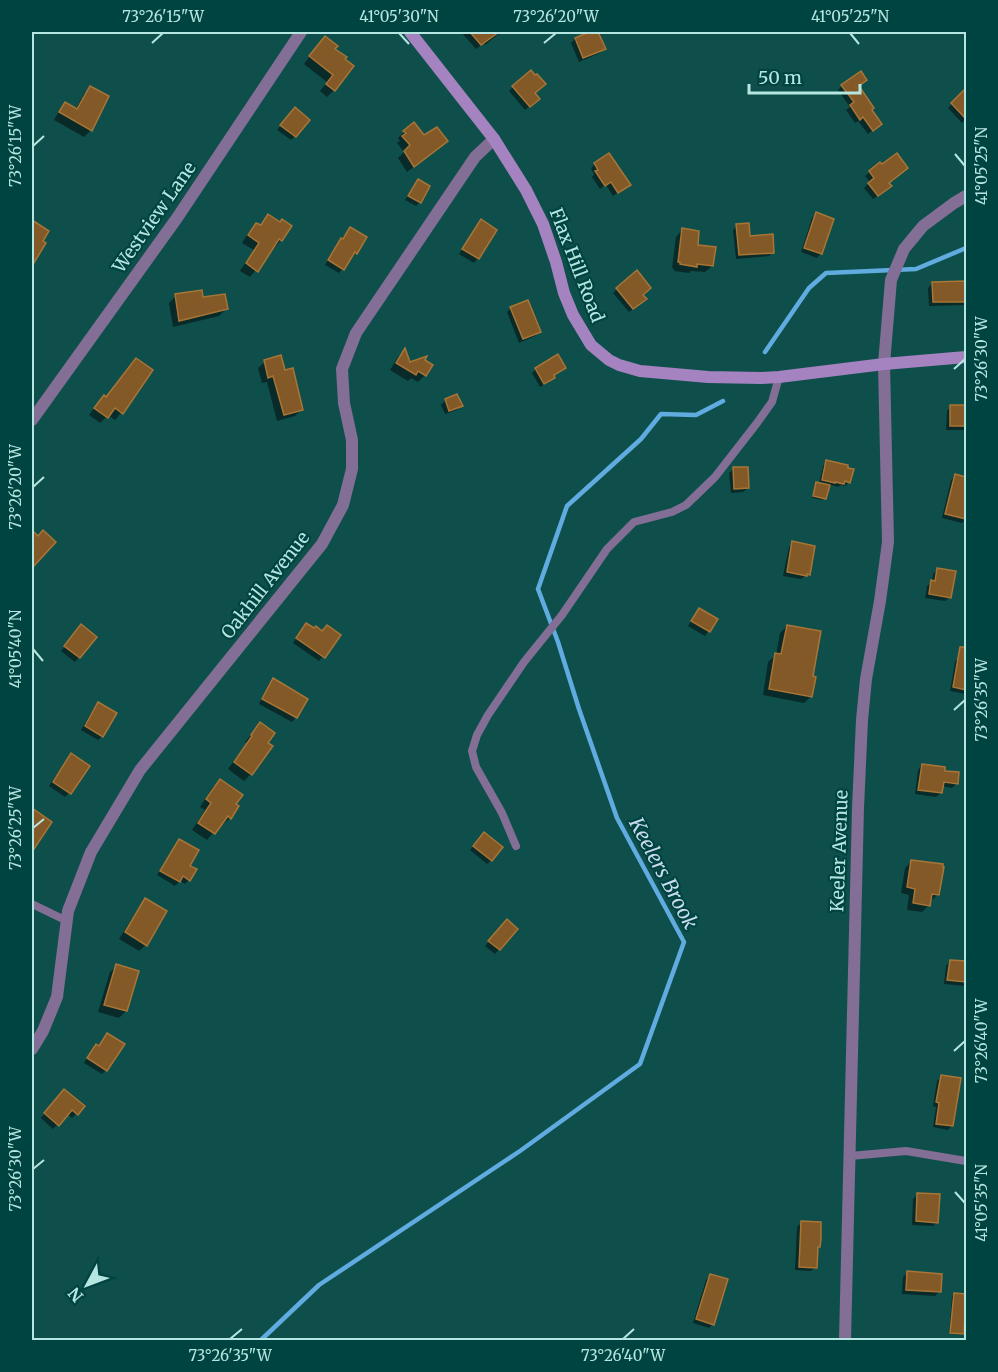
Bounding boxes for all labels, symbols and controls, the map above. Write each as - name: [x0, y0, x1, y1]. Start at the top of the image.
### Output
- text: 73°26'15"W: [122, 7, 205, 26]
- text: 41°05'30"N: [359, 7, 439, 26]
- text: 73°26'20"W: [513, 7, 600, 26]
- text: 41°05'25"N: [811, 7, 889, 26]
- scale bar: [749, 57, 860, 95]
- text: 50 m: [758, 66, 802, 89]
- text: 73°26'15"W: [6, 104, 25, 187]
- text: 41°05'25"N: [972, 127, 991, 205]
- street label: Westview Lane: [107, 157, 201, 278]
- street label: Flax Hill Road: [545, 205, 609, 326]
- text: 73°26'30"W: [972, 315, 991, 402]
- text: 73°26'20"W: [6, 443, 25, 530]
- street label: Oakhill Avenue: [216, 527, 314, 643]
- text: 41°05'40"N: [6, 609, 25, 688]
- text: 73°26'35"W: [972, 657, 991, 742]
- text: 73°26'25"W: [6, 785, 25, 870]
- street label: Keeler Avenue: [825, 790, 853, 912]
- water label: Keelers Brook: [624, 812, 704, 933]
- text: 73°26'40"W: [972, 998, 991, 1083]
- text: 73°26'30"W: [6, 1125, 25, 1212]
- text: 41°05'35"N: [972, 1164, 991, 1242]
- north arrow: [57, 1255, 117, 1315]
- text: N: [64, 1283, 87, 1306]
- text: 73°26'35"W: [188, 1346, 273, 1365]
- text: 73°26'40"W: [581, 1346, 666, 1365]

